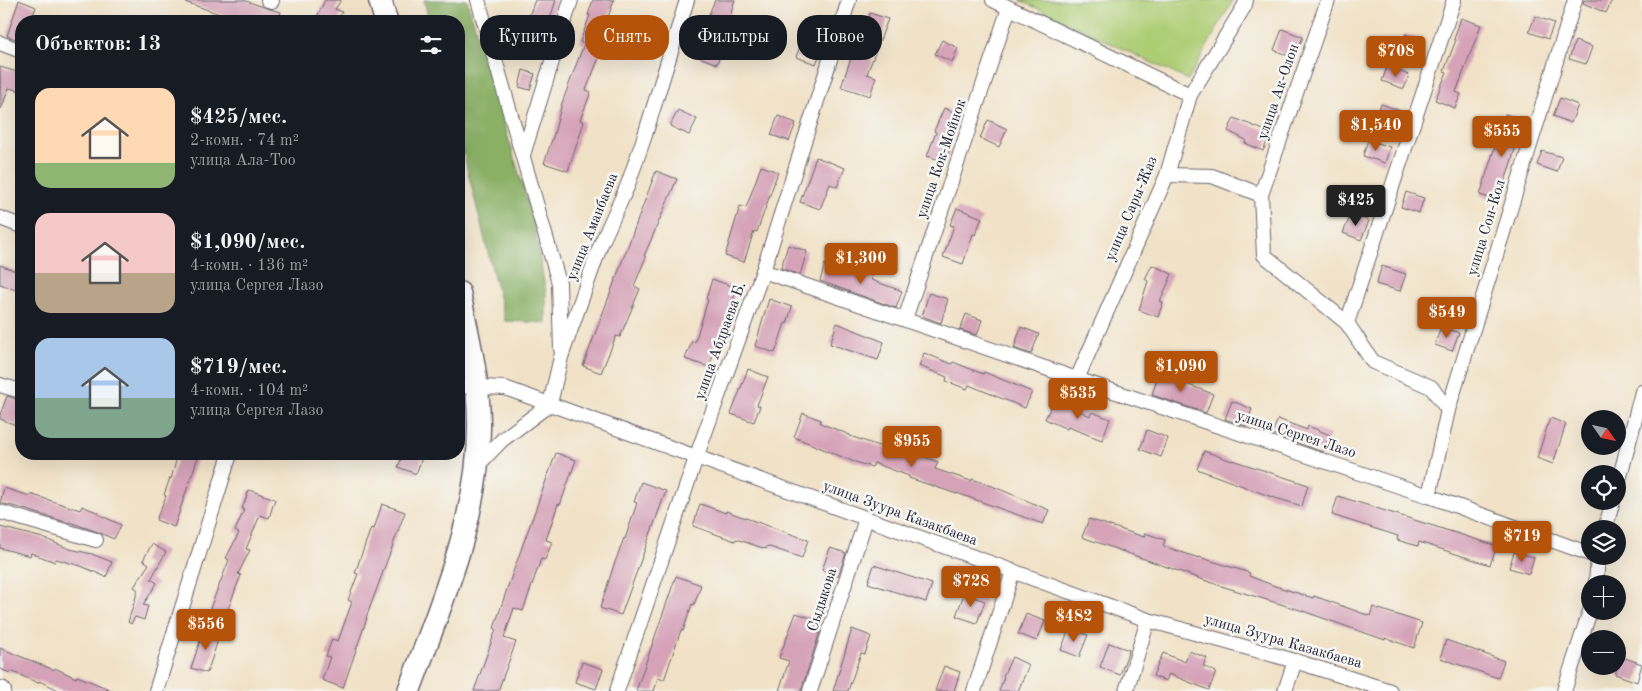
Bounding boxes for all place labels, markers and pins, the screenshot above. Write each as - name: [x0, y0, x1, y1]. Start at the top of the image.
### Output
- pin: $708: [1366, 36, 1426, 78]
- pin: $1,540: [1335, 110, 1417, 152]
- pin: $555: [1472, 116, 1532, 158]
- pin: $425: [1326, 184, 1386, 227]
- pin: $1,300: [820, 242, 902, 285]
- pin: $549: [1417, 296, 1477, 339]
- pin: $1,090: [1140, 350, 1222, 393]
- pin: $535: [1048, 378, 1108, 420]
- pin: $955: [882, 426, 942, 468]
- pin: $719: [1492, 520, 1552, 563]
- pin: $728: [941, 566, 1001, 608]
- pin: $482: [1044, 600, 1104, 643]
- pin: $556: [176, 608, 236, 651]

